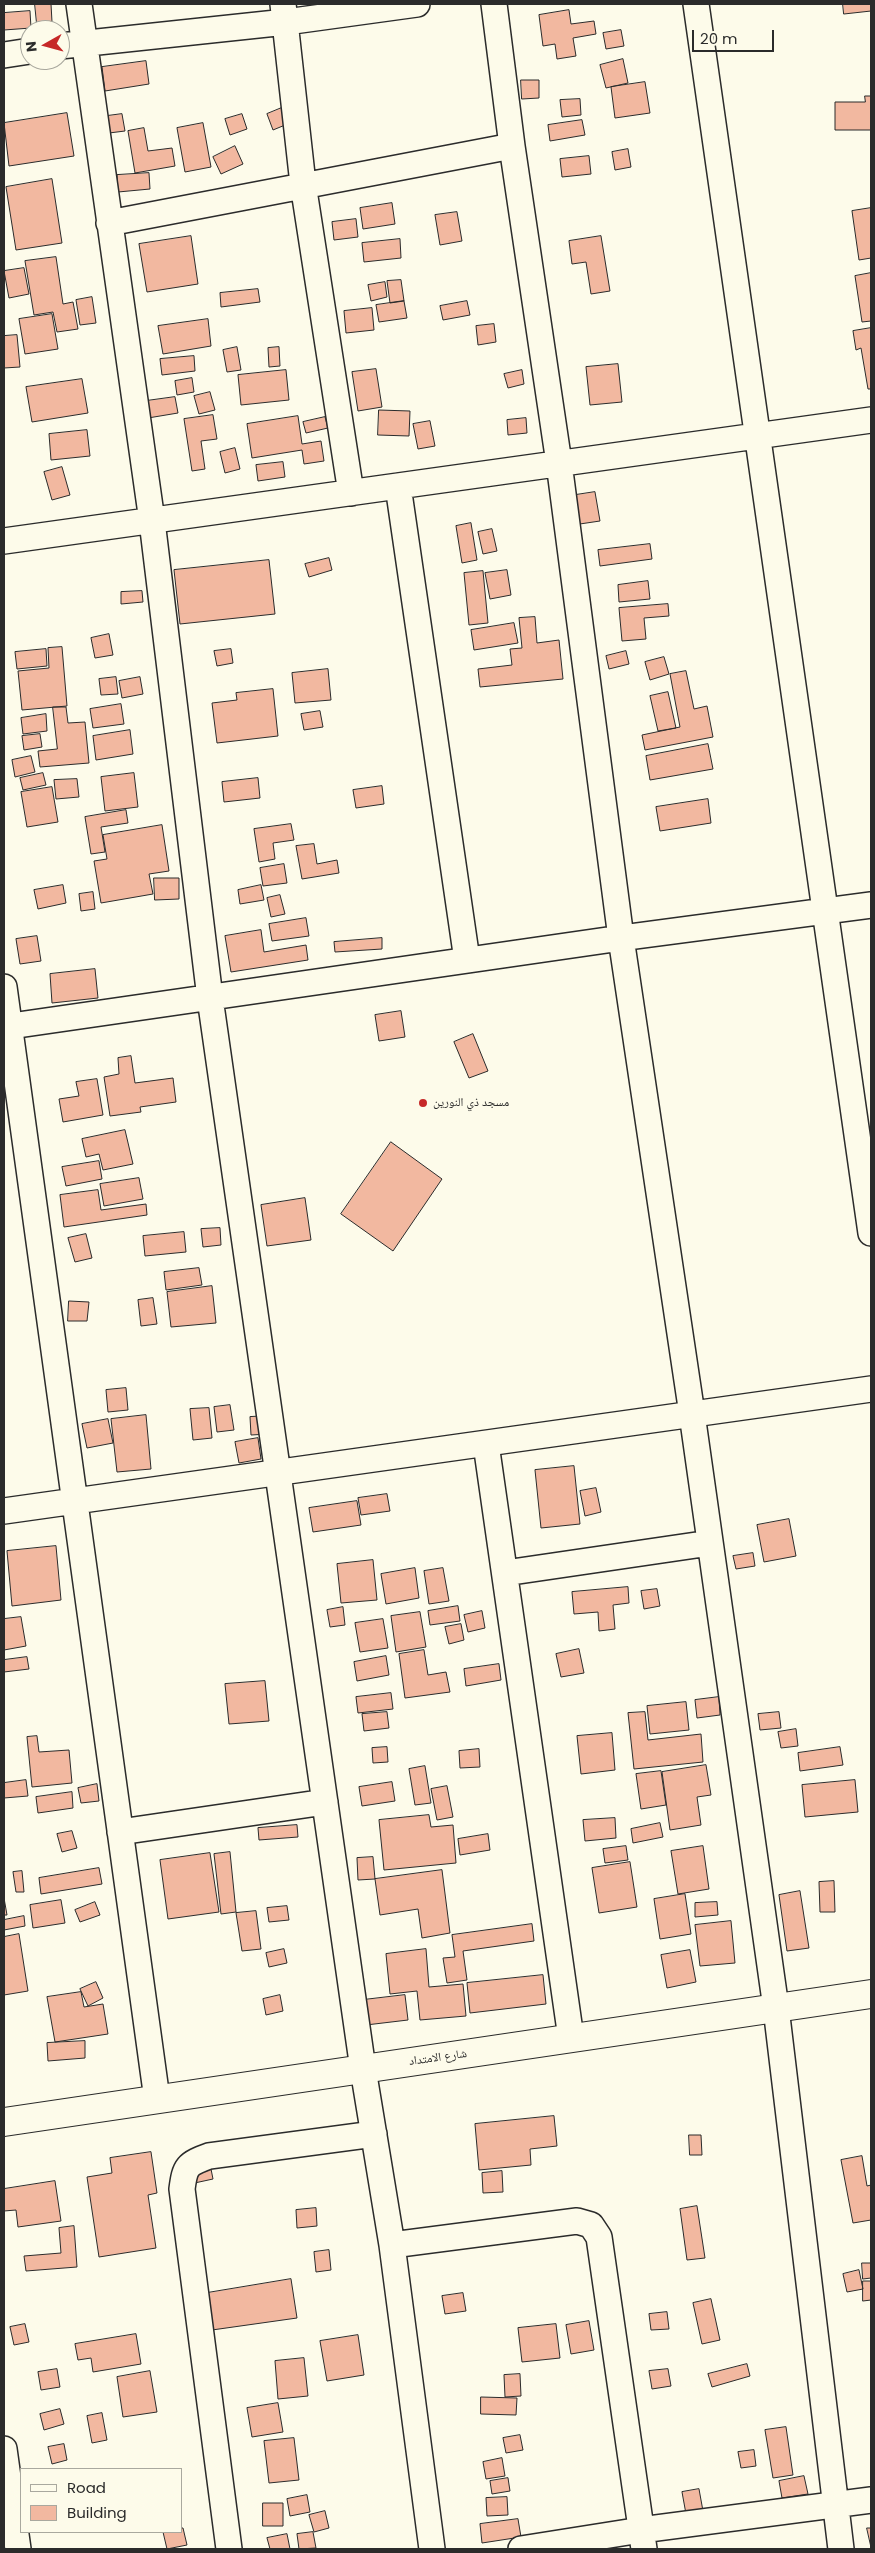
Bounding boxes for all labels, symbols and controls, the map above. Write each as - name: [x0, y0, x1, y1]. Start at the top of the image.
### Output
- north arrow: [20, 20, 70, 70]
- scale bar: [695, 20, 778, 52]
- text: 20 m: [700, 28, 738, 49]
- text: N: [21, 40, 42, 53]
- place label: مسجد ذي النورين: [433, 1096, 509, 1110]
- marker: مسجد ذي النورين: [417, 1097, 429, 1109]
- street label: شارع الامتداد: [408, 2047, 468, 2069]
- legend: [20, 2468, 182, 2533]
- text: Road: [67, 2477, 106, 2498]
- text: Building: [67, 2502, 127, 2523]

